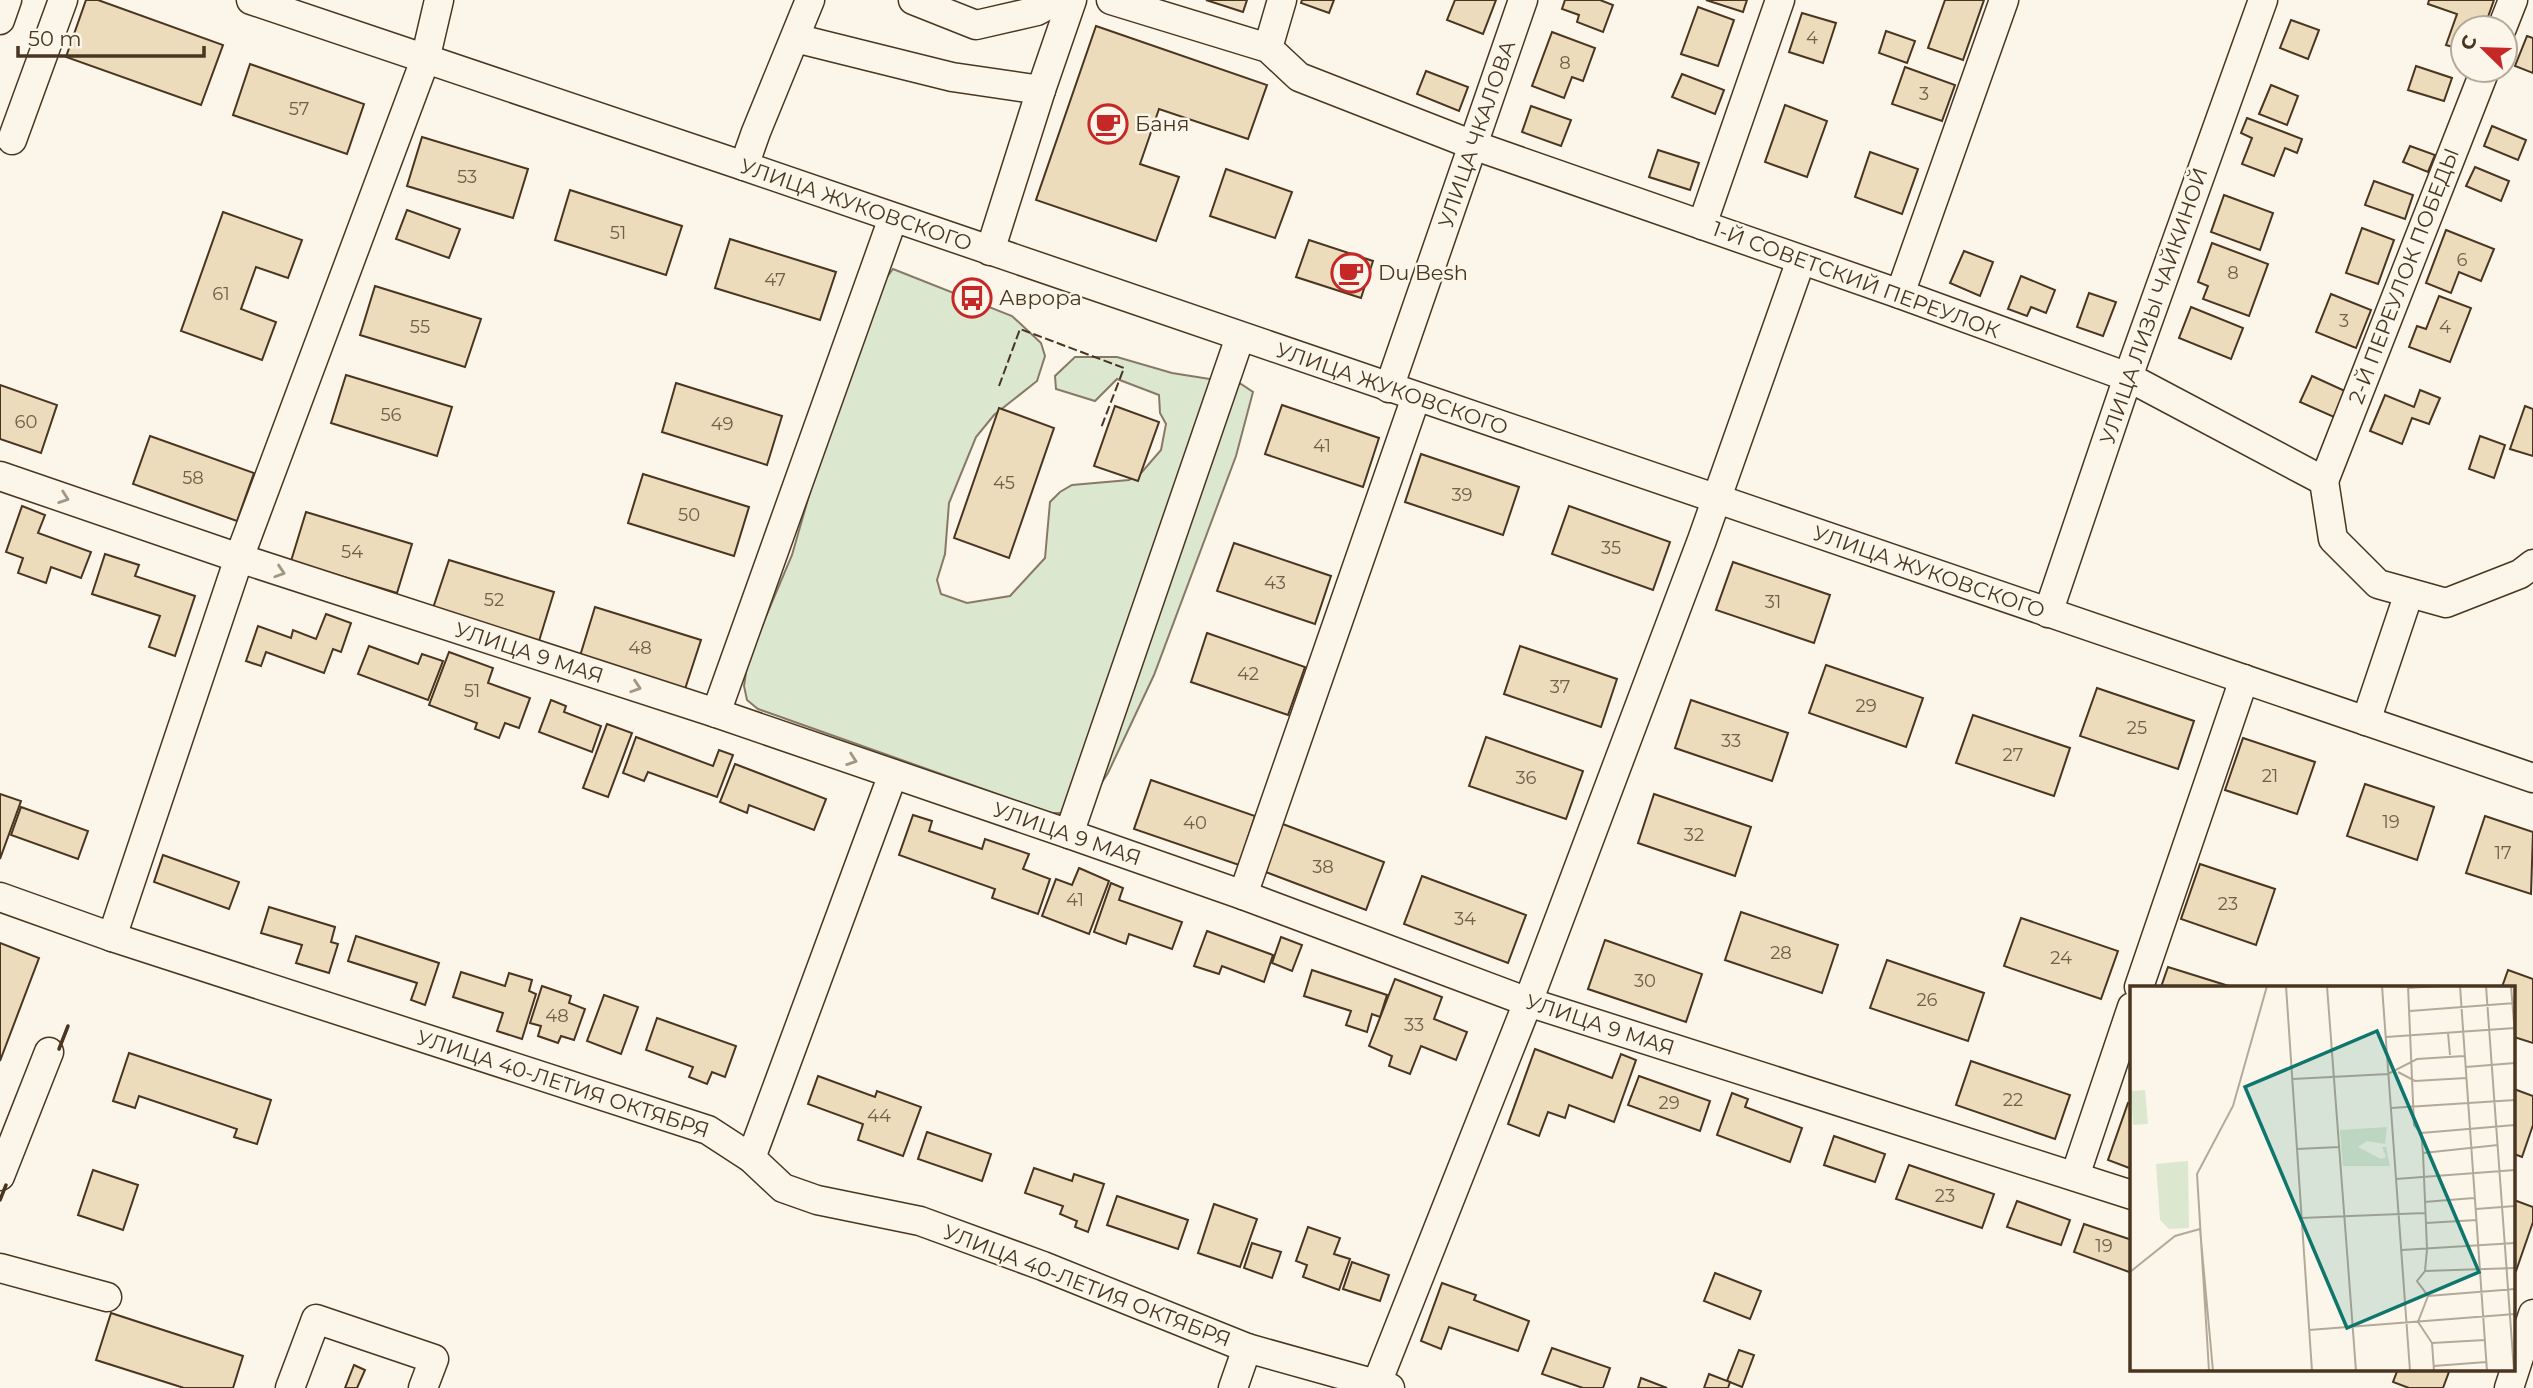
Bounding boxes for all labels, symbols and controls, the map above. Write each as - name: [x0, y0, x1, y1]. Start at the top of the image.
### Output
- scale bar: [18, 14, 203, 58]
- north arrow: [2449, 14, 2519, 84]
- text: 50 m: [28, 26, 82, 51]
- house number: 4: [1806, 27, 1818, 49]
- text: С: [2456, 32, 2482, 53]
- street label: УЛИЦА ЧКАЛОВА: [1433, 37, 1520, 231]
- house number: 8: [1559, 52, 1571, 74]
- house number: 3: [1919, 83, 1929, 105]
- house number: 57: [289, 98, 309, 120]
- cafe icon: Баня: [1087, 103, 1129, 145]
- place label: Баня: [1135, 111, 1189, 136]
- street label: 2-Й ПЕРЕУЛОК ПОБЕДЫ: [2343, 144, 2464, 407]
- street label: УЛИЦА ЖУКОВСКОГО: [737, 153, 975, 256]
- street label: УЛИЦА ЛИЗЫ ЧАЙКИНОЙ: [2094, 164, 2213, 447]
- house number: 53: [457, 166, 477, 188]
- street label: 1-Й СОВЕТСКИЙ ПЕРЕУЛОК: [1709, 216, 2004, 343]
- house number: 51: [610, 222, 626, 244]
- house number: 6: [2457, 249, 2468, 271]
- cafe icon: Du Besh: [1330, 252, 1372, 294]
- place label: Du Besh: [1378, 260, 1468, 285]
- house number: 8: [2227, 262, 2239, 284]
- house number: 47: [764, 269, 786, 291]
- bus stop icon: Аврора: [951, 277, 993, 319]
- house number: 61: [212, 283, 230, 305]
- place label: Аврора: [999, 285, 1082, 310]
- house number: 3: [2339, 310, 2349, 332]
- house number: 55: [410, 316, 430, 338]
- house number: 4: [2439, 316, 2451, 338]
- street label: УЛИЦА ЖУКОВСКОГО: [1273, 337, 1511, 440]
- house number: 56: [380, 404, 402, 426]
- house number: 60: [15, 411, 37, 433]
- house number: 49: [711, 413, 733, 435]
- house number: 41: [1313, 435, 1331, 457]
- house number: 58: [182, 467, 204, 489]
- house number: 45: [993, 472, 1015, 494]
- house number: 39: [1451, 484, 1473, 506]
- one-way arrow: [58, 490, 70, 504]
- house number: 50: [678, 504, 700, 526]
- street label: УЛИЦА ЖУКОВСКОГО: [1810, 520, 2048, 623]
- house number: 35: [1601, 537, 1621, 559]
- house number: 54: [341, 541, 363, 563]
- one-way arrow: [273, 563, 285, 578]
- house number: 43: [1264, 572, 1286, 594]
- house number: 52: [484, 589, 504, 611]
- house number: 31: [1765, 591, 1781, 613]
- street label: УЛИЦА 9 МАЯ: [452, 617, 607, 688]
- house number: 48: [628, 637, 652, 659]
- house number: 42: [1237, 663, 1259, 685]
- house number: 37: [1550, 676, 1570, 698]
- one-way arrow: [630, 679, 642, 694]
- house number: 51: [464, 680, 480, 702]
- house number: 29: [1855, 695, 1877, 717]
- house number: 25: [2127, 717, 2147, 739]
- house number: 33: [1721, 730, 1741, 752]
- house number: 27: [2003, 744, 2023, 766]
- one-way arrow: [845, 752, 857, 766]
- house number: 21: [2262, 765, 2278, 787]
- house number: 36: [1515, 767, 1537, 789]
- street label: УЛИЦА 9 МАЯ: [990, 796, 1144, 871]
- house number: 19: [2382, 811, 2400, 833]
- house number: 40: [1183, 812, 1207, 834]
- house number: 32: [1684, 824, 1704, 846]
- house number: 17: [2494, 842, 2512, 864]
- house number: 38: [1312, 856, 1334, 878]
- house number: 41: [1066, 889, 1084, 911]
- house number: 23: [2218, 893, 2238, 915]
- house number: 34: [1454, 908, 1476, 930]
- house number: 28: [1770, 942, 1792, 964]
- house number: 24: [2050, 947, 2072, 969]
- house number: 30: [1634, 970, 1656, 992]
- inset map: [2130, 986, 2516, 1370]
- street label: УЛИЦА 9 МАЯ: [1523, 989, 1678, 1060]
- house number: 26: [1916, 989, 1938, 1011]
- house number: 48: [545, 1005, 569, 1027]
- house number: 33: [1404, 1014, 1424, 1036]
- street label: УЛИЦА 40-ЛЕТИЯ ОКТЯБРЯ: [414, 1024, 713, 1143]
- house number: 22: [2003, 1089, 2023, 1111]
- house number: 29: [1658, 1092, 1680, 1114]
- house number: 44: [867, 1105, 891, 1127]
- house number: 23: [1935, 1185, 1955, 1207]
- street label: УЛИЦА 40-ЛЕТИЯ ОКТЯБРЯ: [940, 1219, 1235, 1352]
- house number: 19: [2095, 1235, 2113, 1257]

